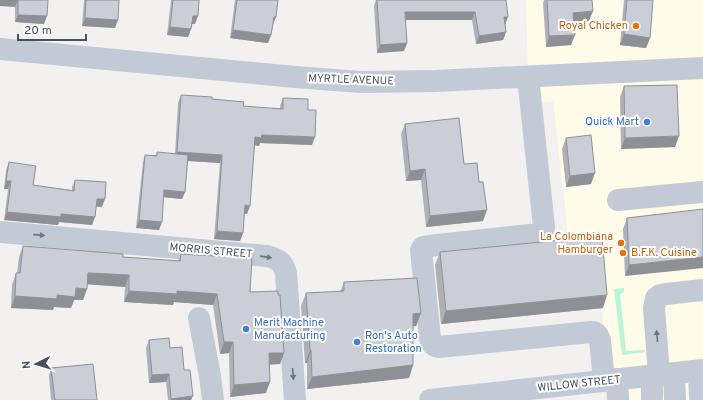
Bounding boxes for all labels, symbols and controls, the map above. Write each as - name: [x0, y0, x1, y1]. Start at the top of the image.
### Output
- scale bar: [18, 16, 86, 42]
- place label: Royal Chicken: [559, 19, 628, 33]
- marker: Royal Chicken: [631, 21, 641, 31]
- text: 20 m: [24, 23, 52, 39]
- street label: MYRTLE AVENUE: [308, 72, 394, 88]
- place label: Quick Mart: [585, 115, 639, 129]
- marker: Quick Mart: [642, 117, 652, 127]
- place label: La Colombiana Hamburger: [540, 230, 614, 257]
- one-way arrow: [33, 232, 45, 239]
- marker: La Colombiana Hamburger: [616, 238, 626, 248]
- street label: MORRIS STREET: [169, 240, 253, 262]
- place label: B.F.K. Cuisine: [631, 246, 697, 260]
- marker: B.F.K. Cuisine: [618, 248, 628, 258]
- one-way arrow: [260, 254, 272, 260]
- place label: Merit Machine Manufacturing: [254, 316, 326, 343]
- marker: Merit Machine Manufacturing: [241, 324, 251, 334]
- place label: Ron's Auto Restoration: [365, 329, 422, 356]
- one-way arrow: [653, 330, 660, 342]
- marker: Ron's Auto Restoration: [352, 337, 362, 347]
- north arrow: [16, 344, 56, 384]
- text: N: [20, 360, 34, 369]
- one-way arrow: [290, 368, 297, 380]
- street label: WILLOW STREET: [537, 373, 621, 395]

